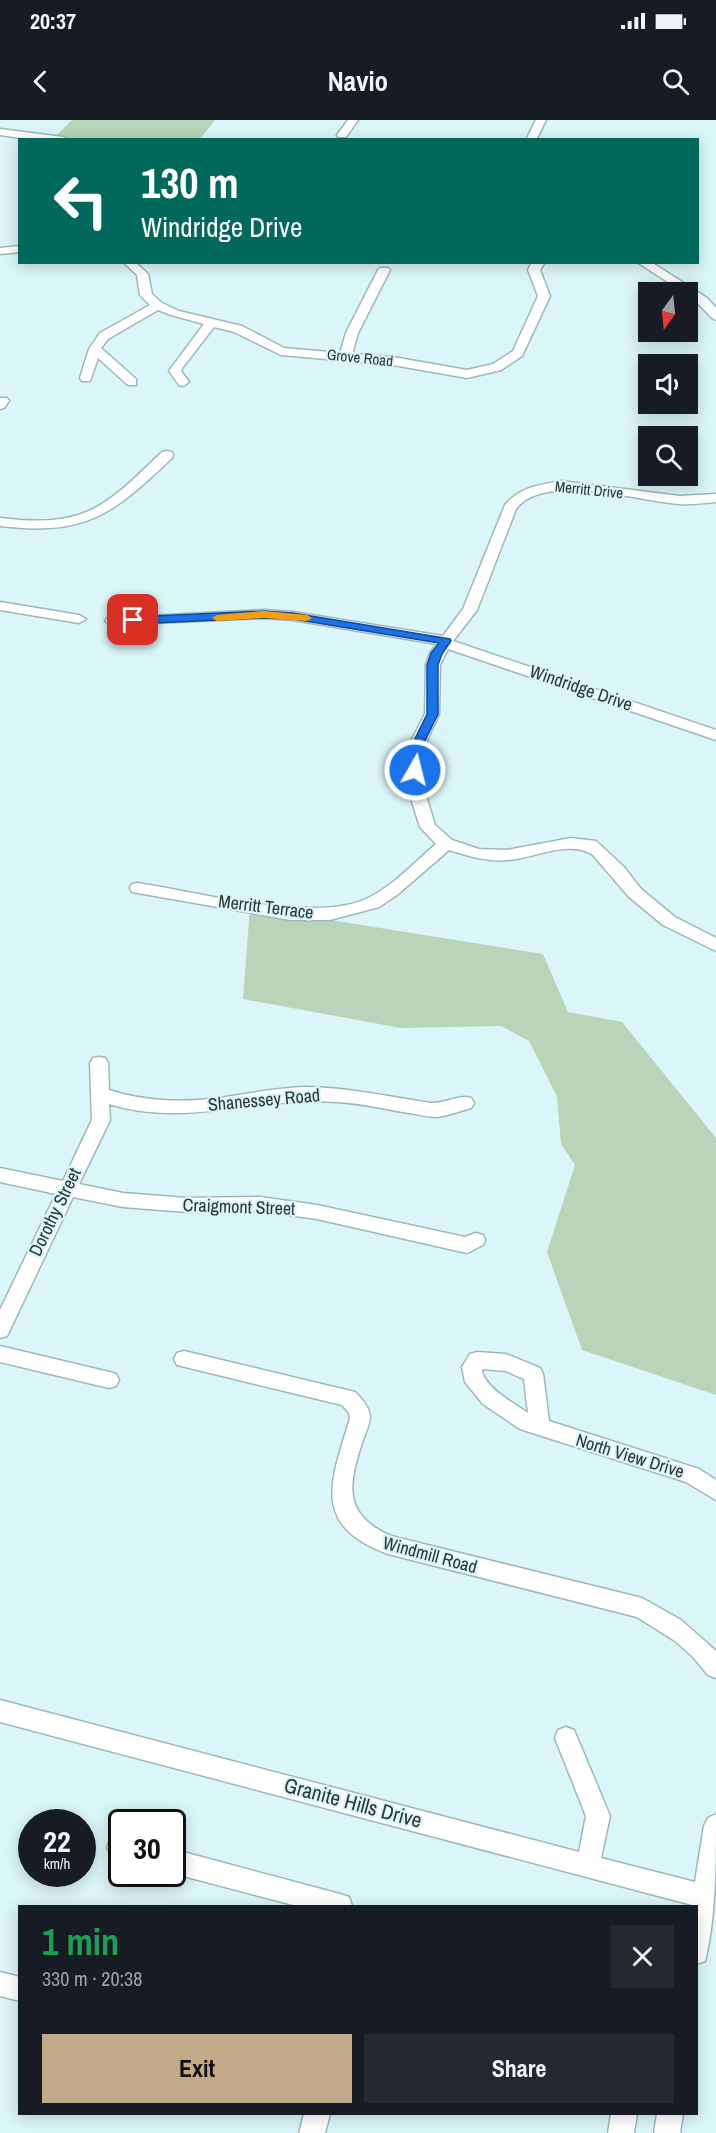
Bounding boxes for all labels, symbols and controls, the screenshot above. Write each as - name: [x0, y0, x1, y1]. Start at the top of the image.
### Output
- text: 20:37: [30, 6, 76, 36]
- text: Navio: [328, 63, 388, 99]
- icon: back: [24, 65, 57, 98]
- icon: search: [659, 65, 692, 98]
- text: 130 m: [141, 155, 239, 211]
- icon: left: [42, 162, 120, 240]
- text: Windridge Drive: [141, 209, 302, 245]
- north arrow: [638, 282, 698, 342]
- map controls: [638, 282, 698, 486]
- street label: Grove Road: [326, 344, 394, 371]
- button: sound: [638, 354, 698, 414]
- button: search: [638, 426, 698, 486]
- street label: Merritt Drive: [554, 475, 624, 504]
- pin: [107, 594, 158, 645]
- icon: arrive: [116, 603, 149, 636]
- street label: Windridge Drive: [526, 658, 636, 717]
- position arrow: [383, 738, 447, 802]
- street label: Merritt Terrace: [217, 888, 315, 925]
- street label: Shanessey Road: [207, 1082, 321, 1117]
- street label: Dorothy Street: [22, 1164, 87, 1260]
- street label: Craigmont Street: [182, 1192, 296, 1221]
- street label: North View Drive: [573, 1427, 687, 1484]
- street label: Windmill Road: [380, 1530, 480, 1579]
- street label: Granite Hills Drive: [281, 1770, 425, 1835]
- speed limit sign: 30: [108, 1809, 186, 1887]
- text: 22: [43, 1821, 71, 1861]
- text: km/h: [44, 1853, 70, 1874]
- text: 1 min: [42, 1918, 119, 1966]
- button: close: [611, 1925, 674, 1988]
- text: 330 m · 20:38: [42, 1965, 142, 1992]
- button: Exit: [42, 2034, 352, 2103]
- button: Share: [364, 2034, 674, 2103]

